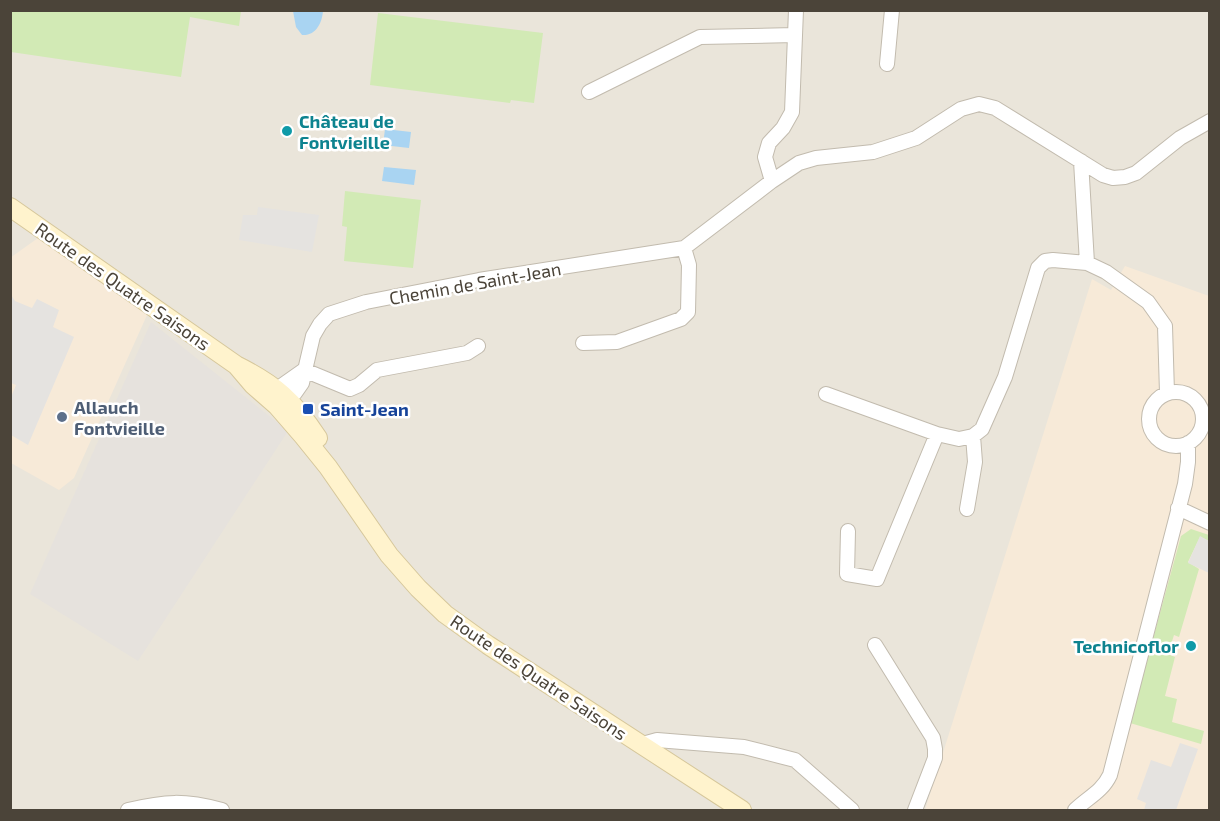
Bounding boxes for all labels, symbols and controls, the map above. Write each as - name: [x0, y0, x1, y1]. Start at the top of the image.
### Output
- place label: Château de Fontvieille: [299, 110, 394, 153]
- marker: Château de Fontvieille: [280, 124, 294, 138]
- street label: Route des Quatre Saisons: [31, 217, 215, 355]
- street label: Chemin de Saint-Jean: [387, 257, 563, 309]
- place label: Allauch Fontvieille: [74, 396, 165, 439]
- place label: Saint-Jean: [320, 398, 409, 420]
- marker: Saint-Jean: [301, 402, 315, 416]
- marker: Allauch Fontvieille: [55, 410, 69, 424]
- street label: Route des Quatre Saisons: [446, 610, 632, 744]
- place label: Technicoflor: [1073, 635, 1179, 657]
- marker: Technicoflor: [1184, 639, 1198, 653]

